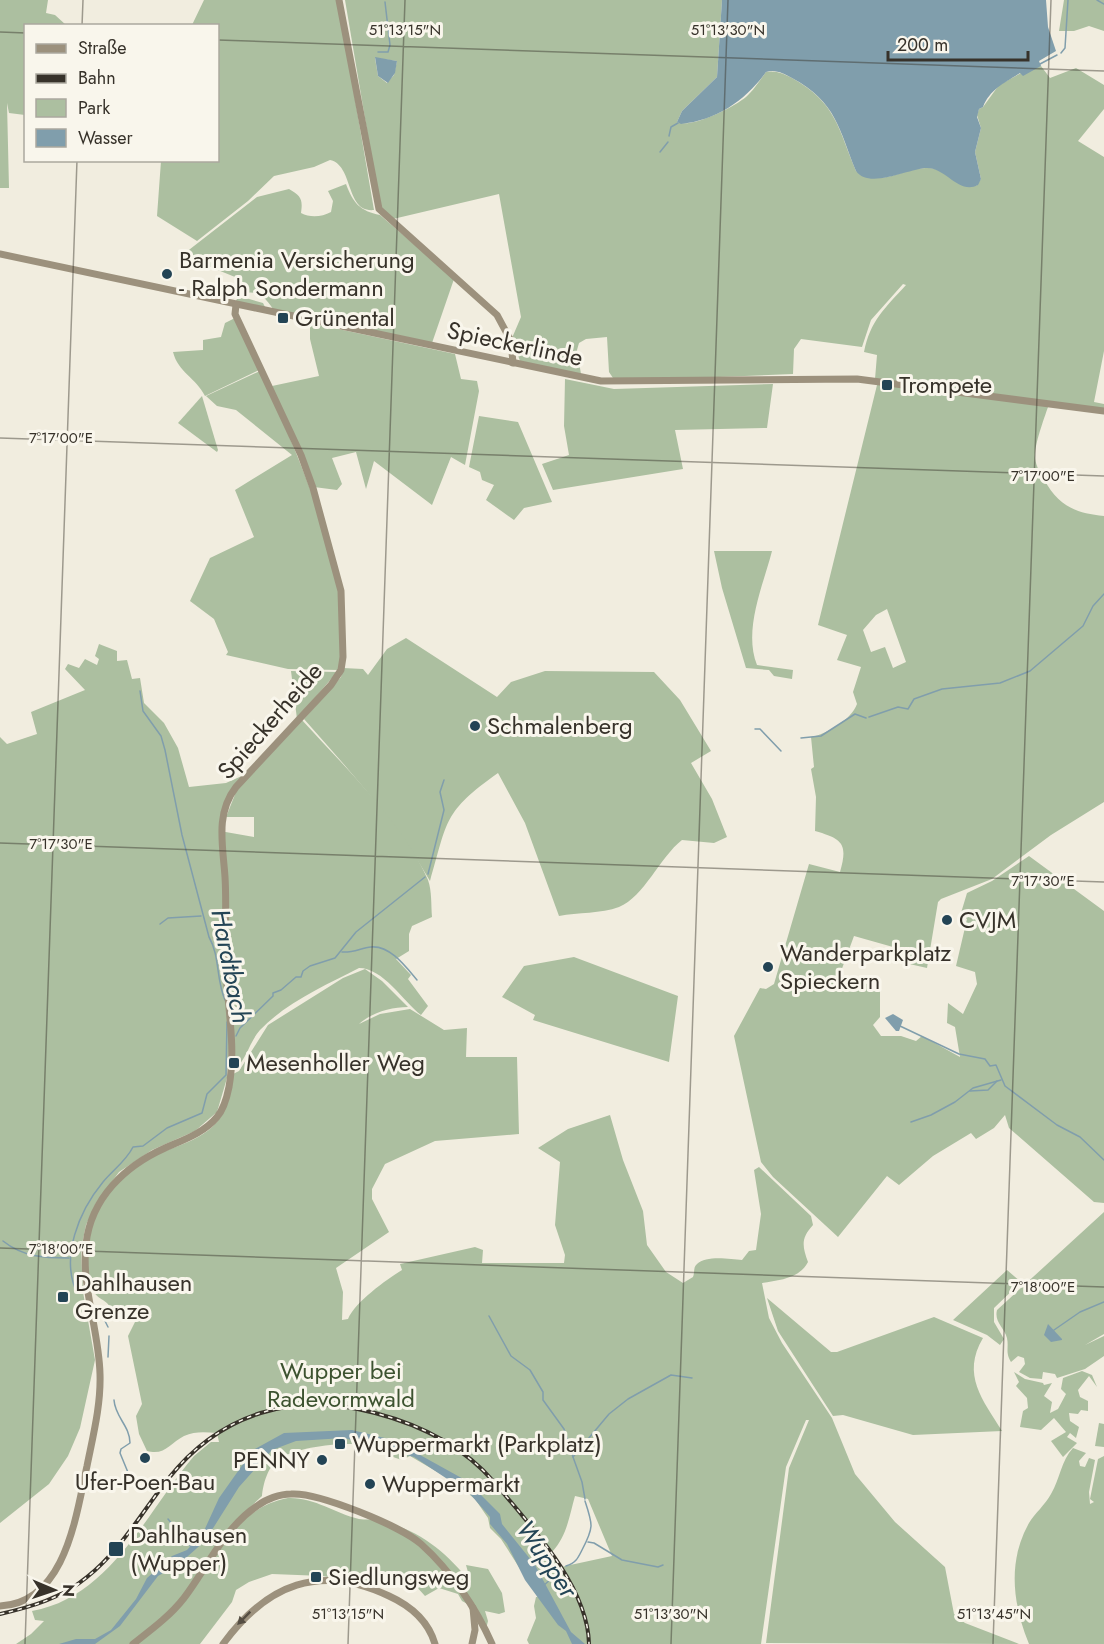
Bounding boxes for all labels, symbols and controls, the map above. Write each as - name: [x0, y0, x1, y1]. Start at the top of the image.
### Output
- text: 51°13'15"N: [369, 19, 441, 41]
- text: 51°13'30"N: [691, 19, 765, 41]
- legend: [24, 24, 219, 162]
- scale bar: [888, 24, 1028, 62]
- text: 200 m: [897, 32, 948, 58]
- text: Straße: [78, 35, 126, 61]
- text: Bahn: [78, 65, 116, 91]
- text: Park: [78, 95, 110, 121]
- text: Wasser: [78, 125, 133, 151]
- place label: Barmenia Versicherung - Ralph Sondermann: [179, 242, 415, 305]
- marker: Barmenia Versicherung - Ralph Sondermann: [160, 267, 174, 281]
- place label: Grünental: [295, 300, 395, 335]
- marker: Grünental: [276, 311, 290, 325]
- street label: Spieckerlinde: [444, 312, 586, 375]
- place label: Trompete: [899, 367, 992, 402]
- marker: Trompete: [880, 378, 894, 392]
- text: 7°17'00"E: [29, 427, 93, 449]
- text: 7°17'00"E: [1011, 465, 1075, 487]
- street label: Spieckerheide: [209, 654, 330, 787]
- place label: Schmalenberg: [487, 708, 633, 743]
- marker: Schmalenberg: [468, 719, 482, 733]
- text: 7°17'30"E: [29, 833, 93, 855]
- text: 7°17'30"E: [1011, 870, 1075, 892]
- place label: CVJM: [959, 902, 1016, 937]
- water label: Hardtbach: [201, 906, 261, 1026]
- marker: CVJM: [940, 913, 954, 927]
- place label: Wanderparkplatz Spieckern: [780, 935, 951, 998]
- marker: Wanderparkplatz Spieckern: [761, 960, 775, 974]
- place label: Mesenholler Weg: [246, 1045, 425, 1080]
- marker: Mesenholler Weg: [227, 1056, 241, 1070]
- text: 7°18'00"E: [29, 1238, 93, 1260]
- place label: Dahlhausen Grenze: [75, 1265, 192, 1328]
- text: 7°18'00"E: [1011, 1276, 1075, 1298]
- marker: Dahlhausen Grenze: [56, 1290, 70, 1304]
- park label: Wupper bei Radevormwald: [267, 1353, 415, 1416]
- place label: Wuppermarkt (Parkplatz): [352, 1426, 602, 1461]
- marker: Wuppermarkt (Parkplatz): [333, 1437, 347, 1451]
- place label: PENNY: [233, 1442, 311, 1477]
- marker: Ufer-Poen-Bau: [138, 1451, 152, 1465]
- marker: PENNY: [315, 1453, 329, 1467]
- place label: Ufer-Poen-Bau: [75, 1464, 215, 1499]
- place label: Wuppermarkt: [382, 1466, 520, 1501]
- marker: Wuppermarkt: [363, 1477, 377, 1491]
- water label: Wupper: [507, 1512, 588, 1607]
- place label: Dahlhausen (Wupper): [130, 1517, 247, 1580]
- marker: Dahlhausen (Wupper): [107, 1540, 125, 1558]
- place label: Siedlungsweg: [328, 1559, 469, 1594]
- north arrow: [24, 1560, 84, 1620]
- marker: Siedlungsweg: [309, 1570, 323, 1584]
- text: N: [57, 1584, 80, 1597]
- text: 51°13'15"N: [312, 1603, 384, 1625]
- text: 51°13'30"N: [634, 1603, 708, 1625]
- text: 51°13'45"N: [957, 1603, 1031, 1625]
- one-way arrow: [238, 1611, 252, 1625]

